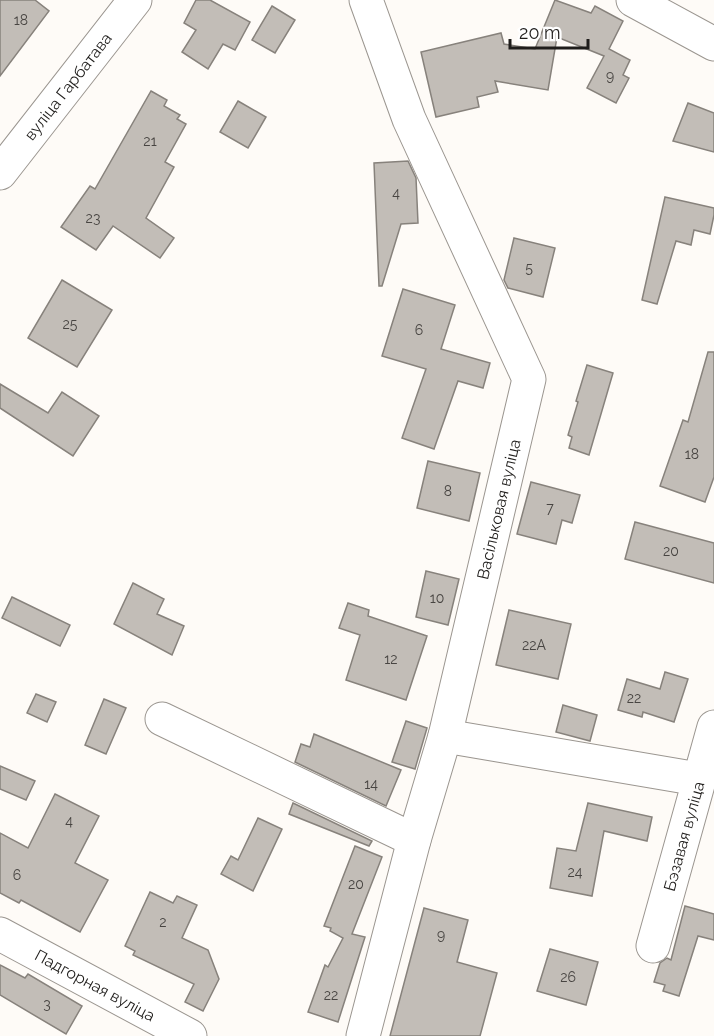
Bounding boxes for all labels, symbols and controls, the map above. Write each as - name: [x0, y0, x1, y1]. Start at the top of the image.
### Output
- house number: 18: [14, 12, 28, 28]
- scale bar: [510, 12, 588, 50]
- text: 20 m: [519, 22, 561, 43]
- street label: вуліца Гарбатава: [20, 29, 116, 144]
- house number: 9: [606, 68, 614, 84]
- house number: 21: [143, 133, 157, 149]
- house number: 4: [392, 185, 400, 201]
- house number: 23: [86, 210, 100, 226]
- house number: 5: [525, 260, 533, 276]
- house number: 25: [63, 316, 78, 332]
- house number: 6: [415, 322, 423, 338]
- street label: Васільковая вуліца: [473, 437, 525, 581]
- house number: 18: [685, 446, 699, 462]
- house number: 8: [444, 483, 452, 499]
- house number: 7: [546, 500, 554, 516]
- house number: 20: [663, 543, 679, 559]
- house number: 10: [430, 590, 444, 606]
- house number: 22А: [522, 637, 547, 653]
- house number: 12: [384, 651, 398, 667]
- house number: 22: [627, 690, 641, 706]
- house number: 14: [364, 776, 378, 792]
- street label: Бэзавая вуліца: [660, 779, 708, 893]
- house number: 4: [65, 813, 73, 829]
- house number: 24: [568, 864, 583, 880]
- house number: 6: [13, 867, 21, 883]
- house number: 20: [348, 876, 364, 892]
- house number: 2: [159, 914, 167, 930]
- house number: 9: [437, 927, 445, 943]
- street label: Падгорная вуліца: [32, 946, 158, 1026]
- house number: 26: [560, 969, 576, 985]
- house number: 22: [324, 987, 338, 1003]
- house number: 3: [43, 996, 51, 1012]

